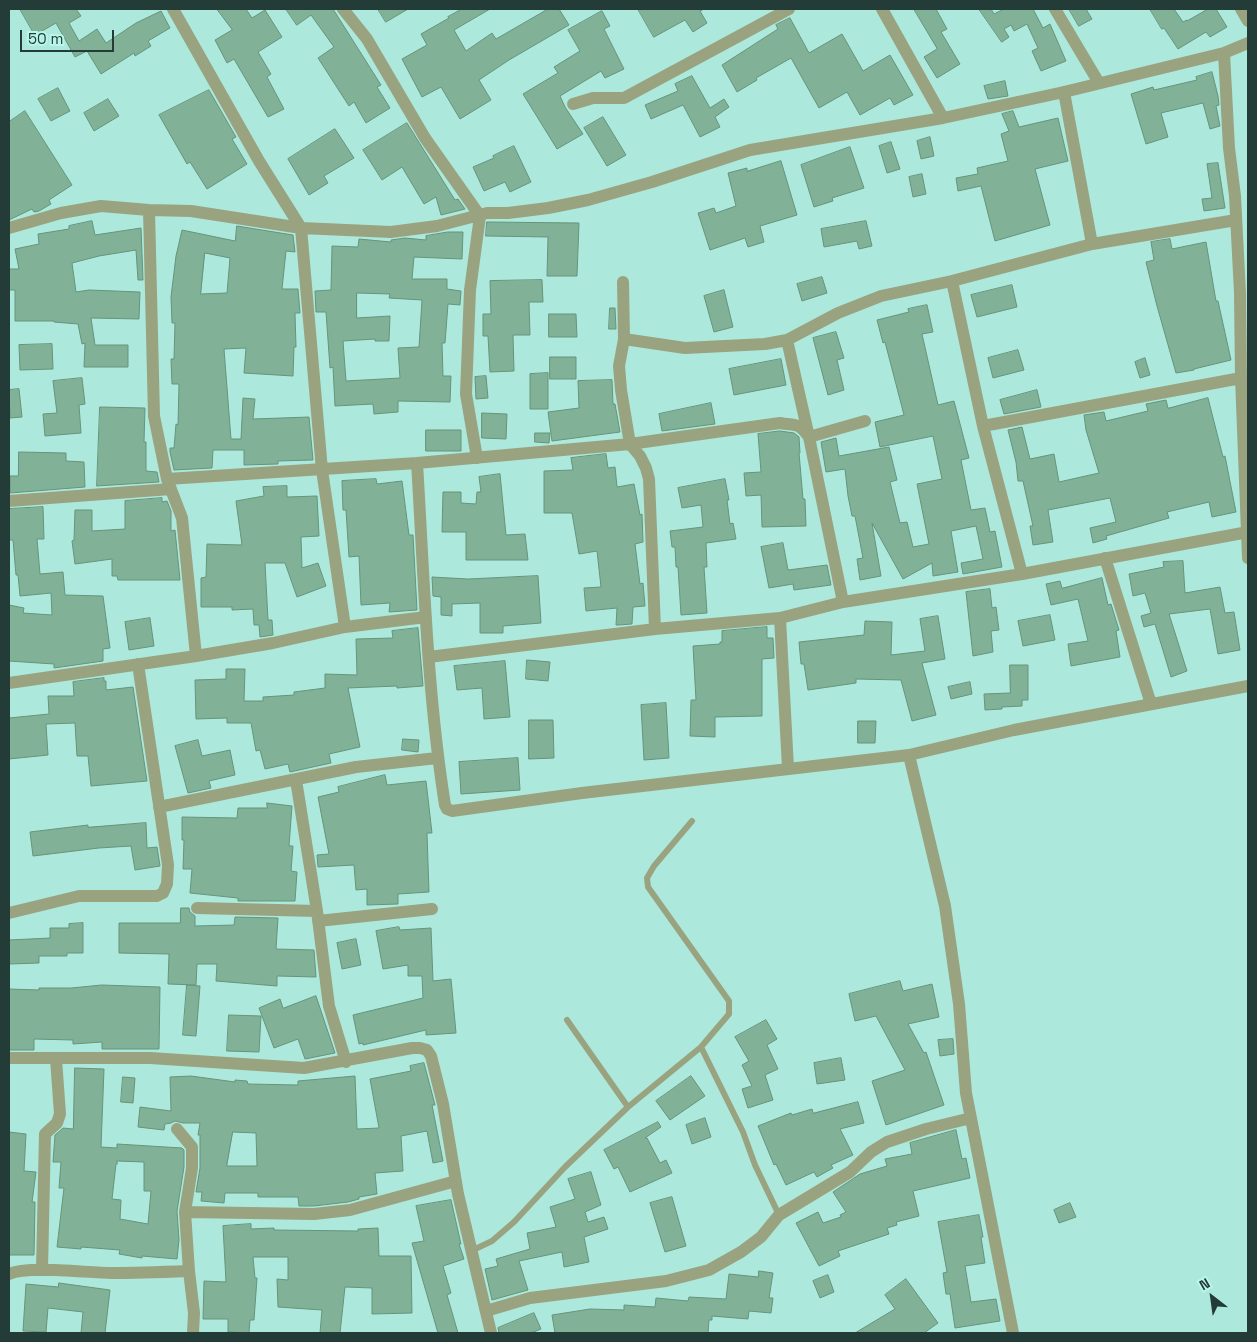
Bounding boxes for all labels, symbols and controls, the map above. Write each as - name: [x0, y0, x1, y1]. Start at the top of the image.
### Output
- scale bar: [22, 20, 116, 52]
- text: 50 m: [28, 29, 63, 48]
- north arrow: [1187, 1272, 1237, 1322]
- text: N: [1196, 1274, 1213, 1294]

